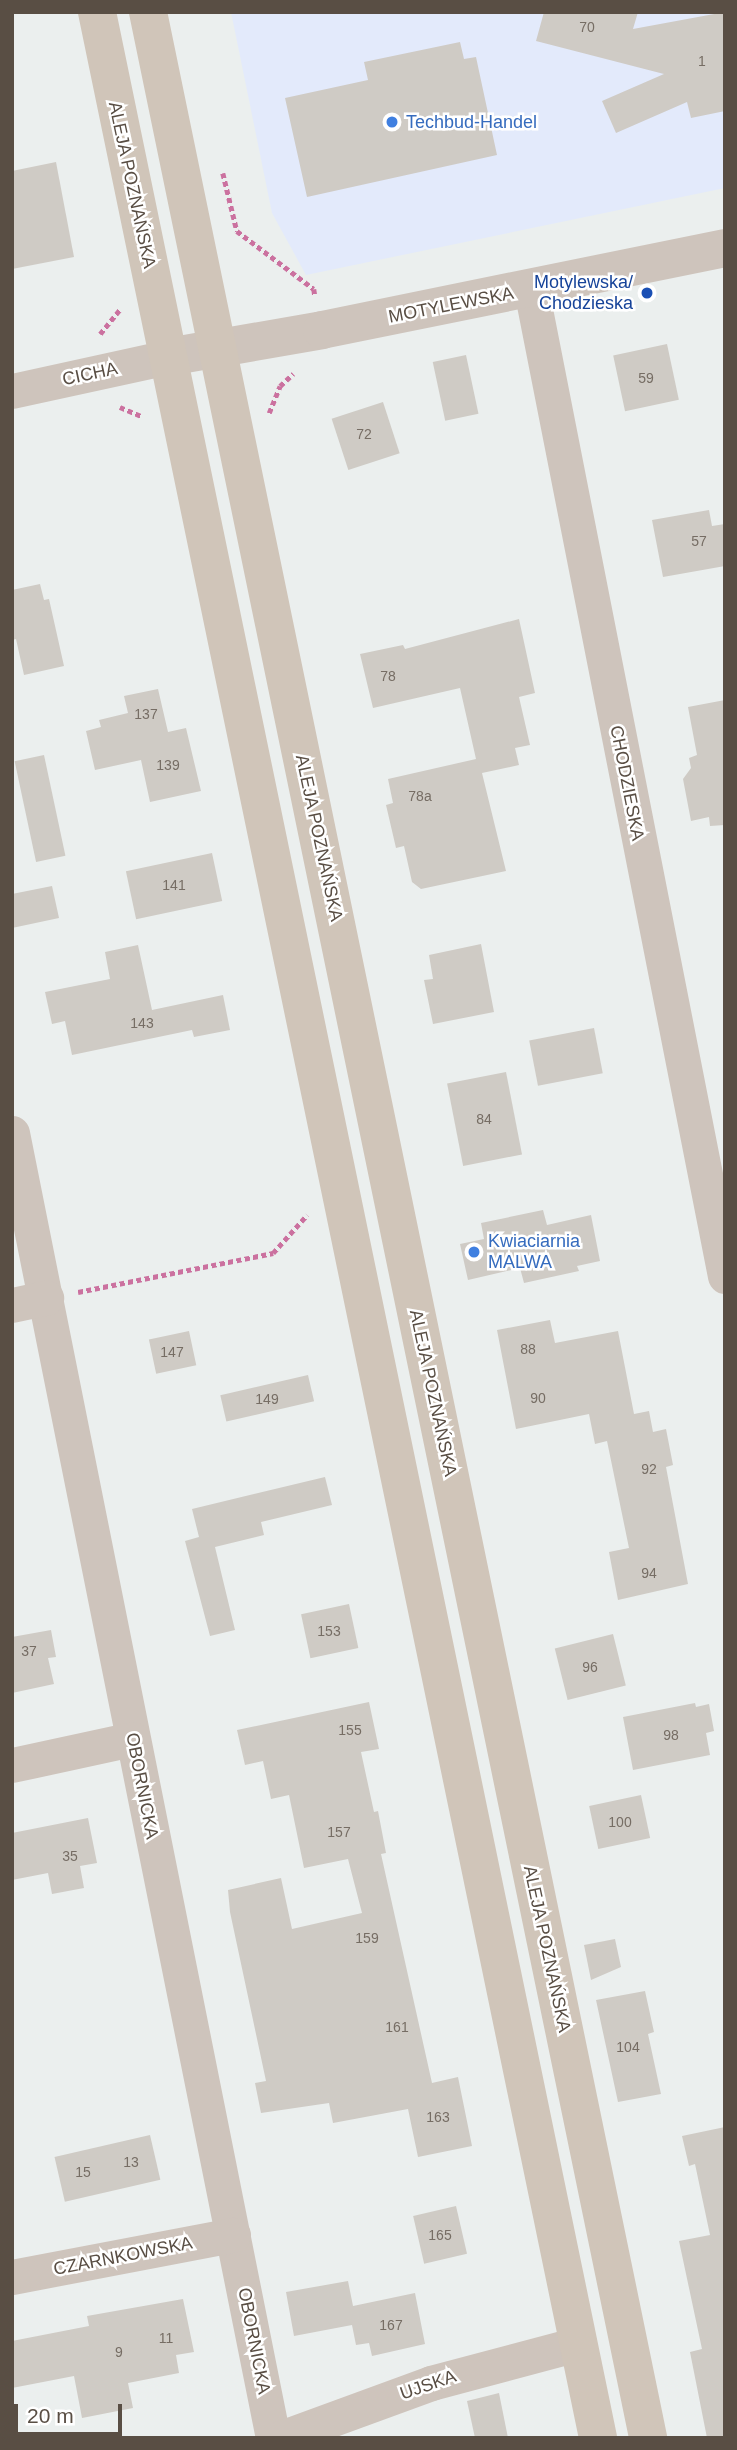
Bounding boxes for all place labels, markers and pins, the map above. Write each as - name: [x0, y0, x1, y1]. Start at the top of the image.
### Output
- place label: Techbud-Handel: [406, 111, 537, 133]
- marker: Techbud-Handel: [384, 114, 400, 130]
- place label: Motylewska/ Chodzieska: [534, 272, 633, 314]
- marker: Motylewska/ Chodzieska: [639, 285, 655, 301]
- place label: Kwiaciarnia MALWA: [488, 1231, 580, 1274]
- marker: Kwiaciarnia MALWA: [466, 1244, 482, 1260]

